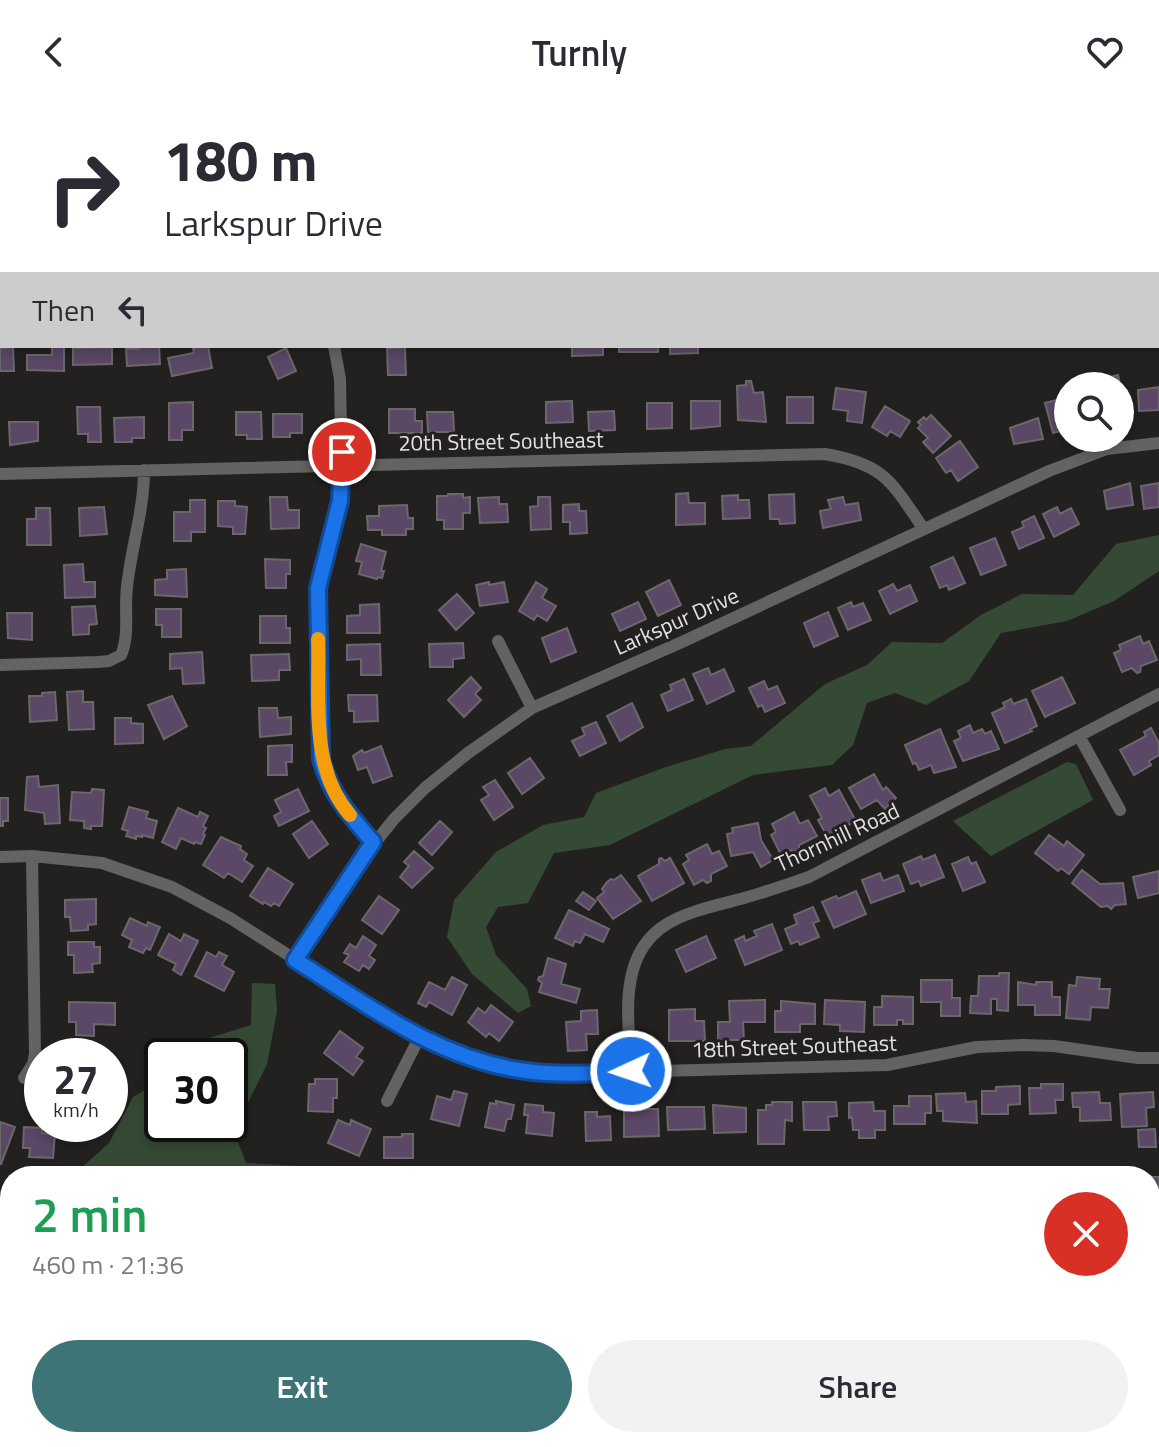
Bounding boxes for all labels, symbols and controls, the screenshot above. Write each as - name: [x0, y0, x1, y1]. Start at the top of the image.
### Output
- text: Turnly: [532, 25, 627, 80]
- icon: back: [32, 30, 76, 74]
- icon: heart: [1083, 30, 1127, 74]
- text: 180 m: [164, 118, 317, 203]
- icon: right: [32, 136, 136, 240]
- text: Larkspur Drive: [164, 195, 383, 250]
- text: Then: [32, 287, 95, 333]
- icon: left: [111, 288, 155, 332]
- map controls: [1054, 372, 1134, 452]
- button: search: [1054, 372, 1134, 452]
- pin: [308, 418, 376, 486]
- street label: 20th Street Southeast: [398, 422, 604, 460]
- icon: arrive: [320, 430, 364, 474]
- street label: Larkspur Drive: [608, 578, 744, 664]
- street label: Thornhill Road: [769, 793, 905, 881]
- street label: 18th Street Southeast: [691, 1025, 898, 1067]
- position arrow: [589, 1029, 673, 1113]
- speed limit sign: 30: [144, 1038, 248, 1142]
- text: 27: [54, 1049, 98, 1110]
- text: km/h: [53, 1094, 99, 1125]
- text: 2 min: [32, 1178, 147, 1251]
- button: close: [1044, 1192, 1128, 1276]
- text: 460 m · 21:36: [32, 1245, 184, 1284]
- button: Exit: [32, 1340, 572, 1432]
- button: Share: [588, 1340, 1128, 1432]

